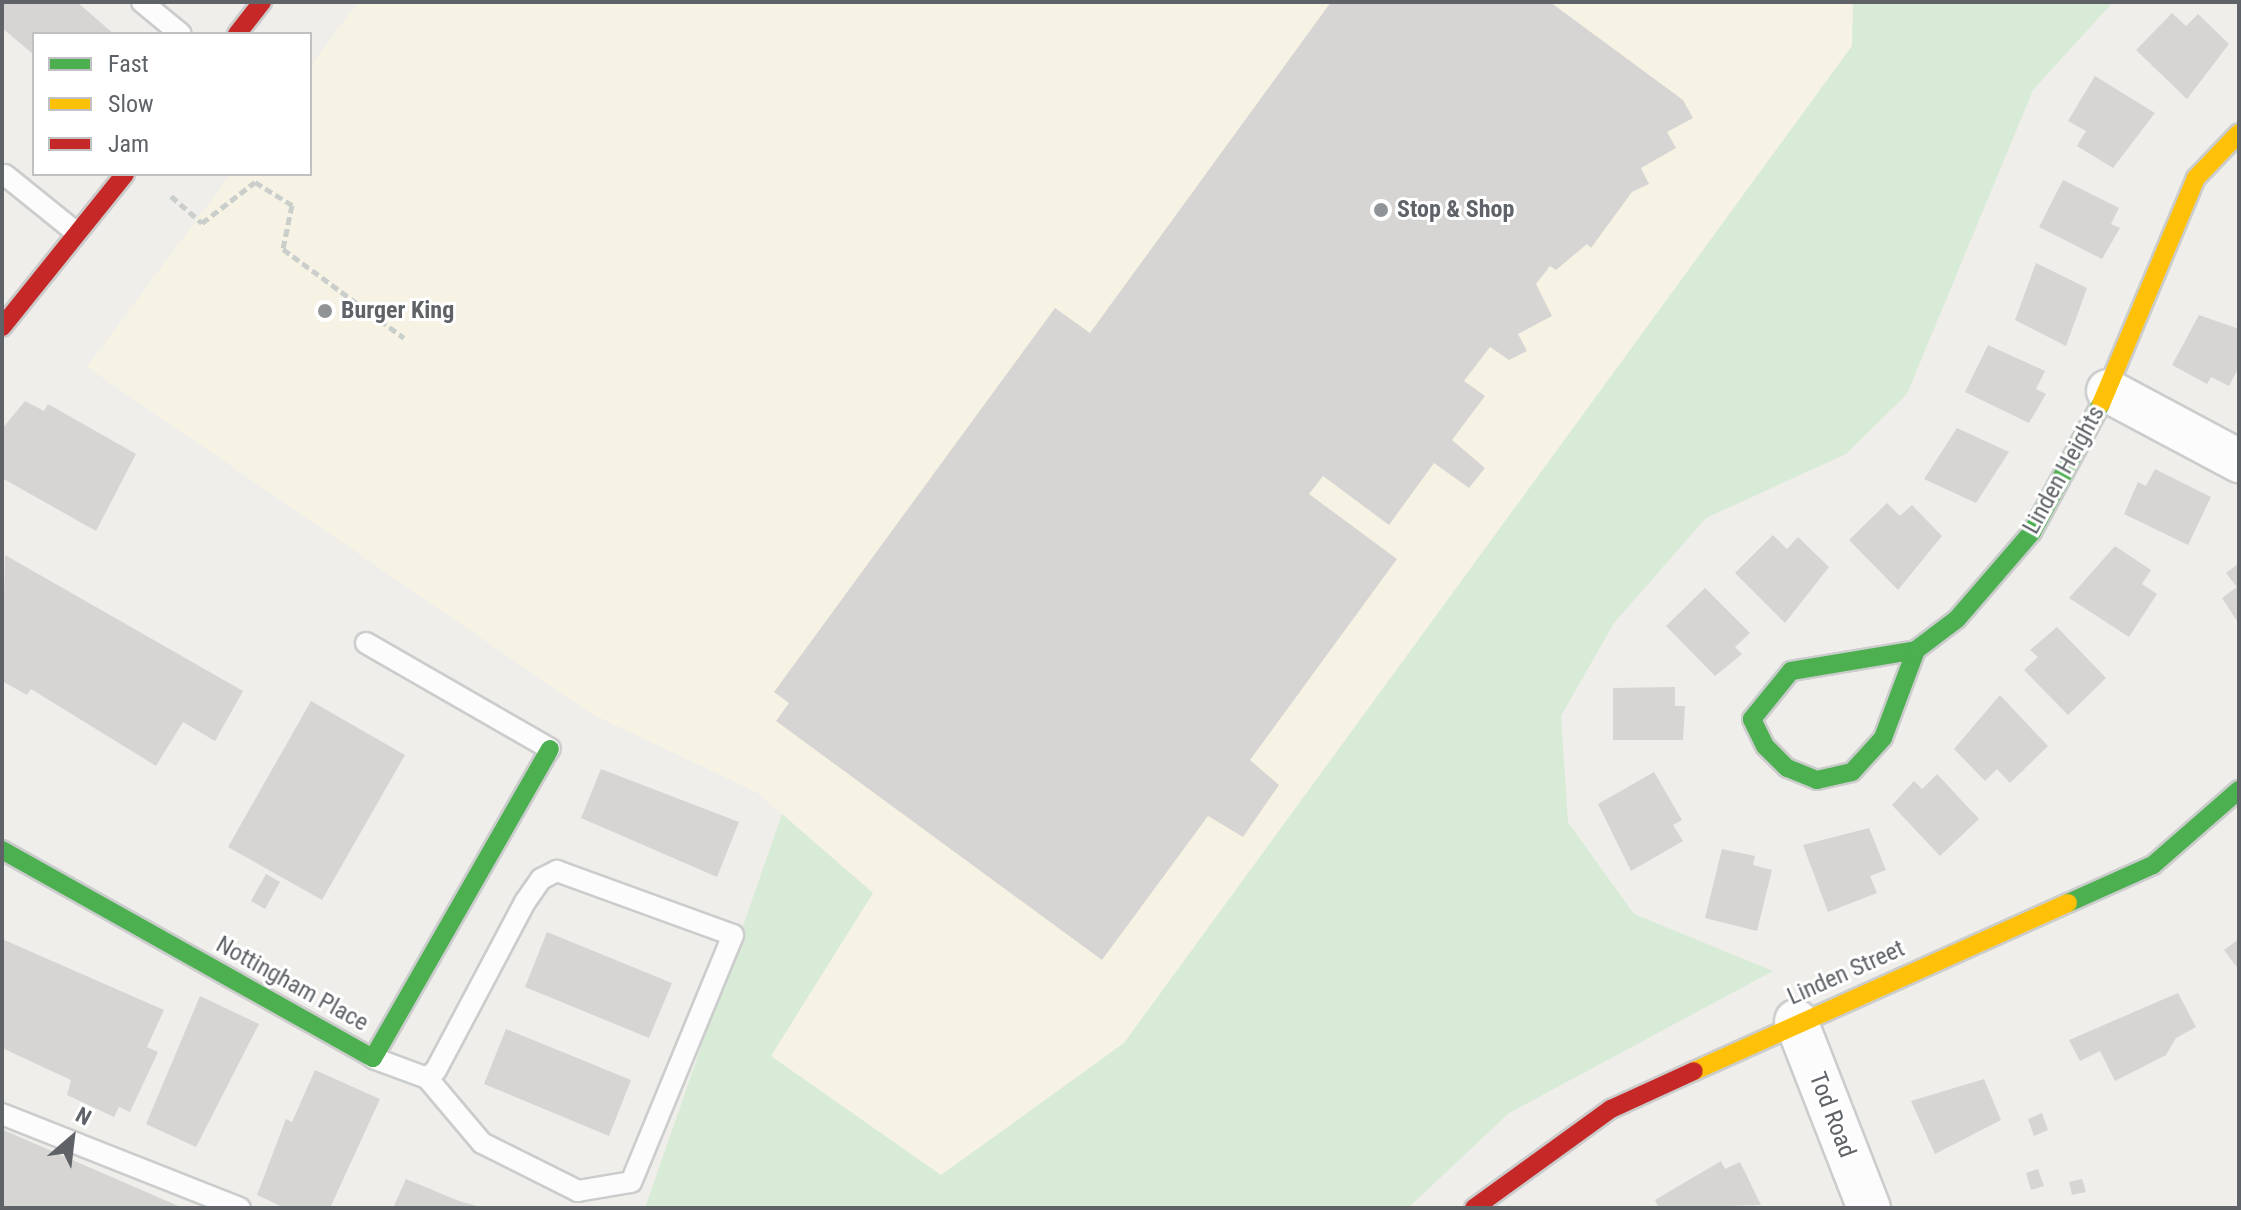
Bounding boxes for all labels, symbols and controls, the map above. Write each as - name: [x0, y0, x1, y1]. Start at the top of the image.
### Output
- legend: [32, 32, 312, 176]
- text: Fast: [108, 50, 149, 78]
- text: Slow: [108, 90, 154, 118]
- text: Jam: [108, 130, 149, 158]
- place label: Stop & Shop: [1397, 196, 1514, 224]
- marker: Stop & Shop: [1372, 201, 1390, 219]
- place label: Burger King: [341, 297, 454, 325]
- marker: Burger King: [316, 302, 334, 320]
- street label: Linden Heights: [2017, 401, 2111, 539]
- street label: Nottingham Place: [211, 930, 373, 1038]
- street label: Linden Street: [1783, 934, 1909, 1012]
- street label: Tod Road: [1803, 1068, 1861, 1162]
- north arrow: [32, 1098, 112, 1178]
- text: N: [72, 1102, 95, 1131]

